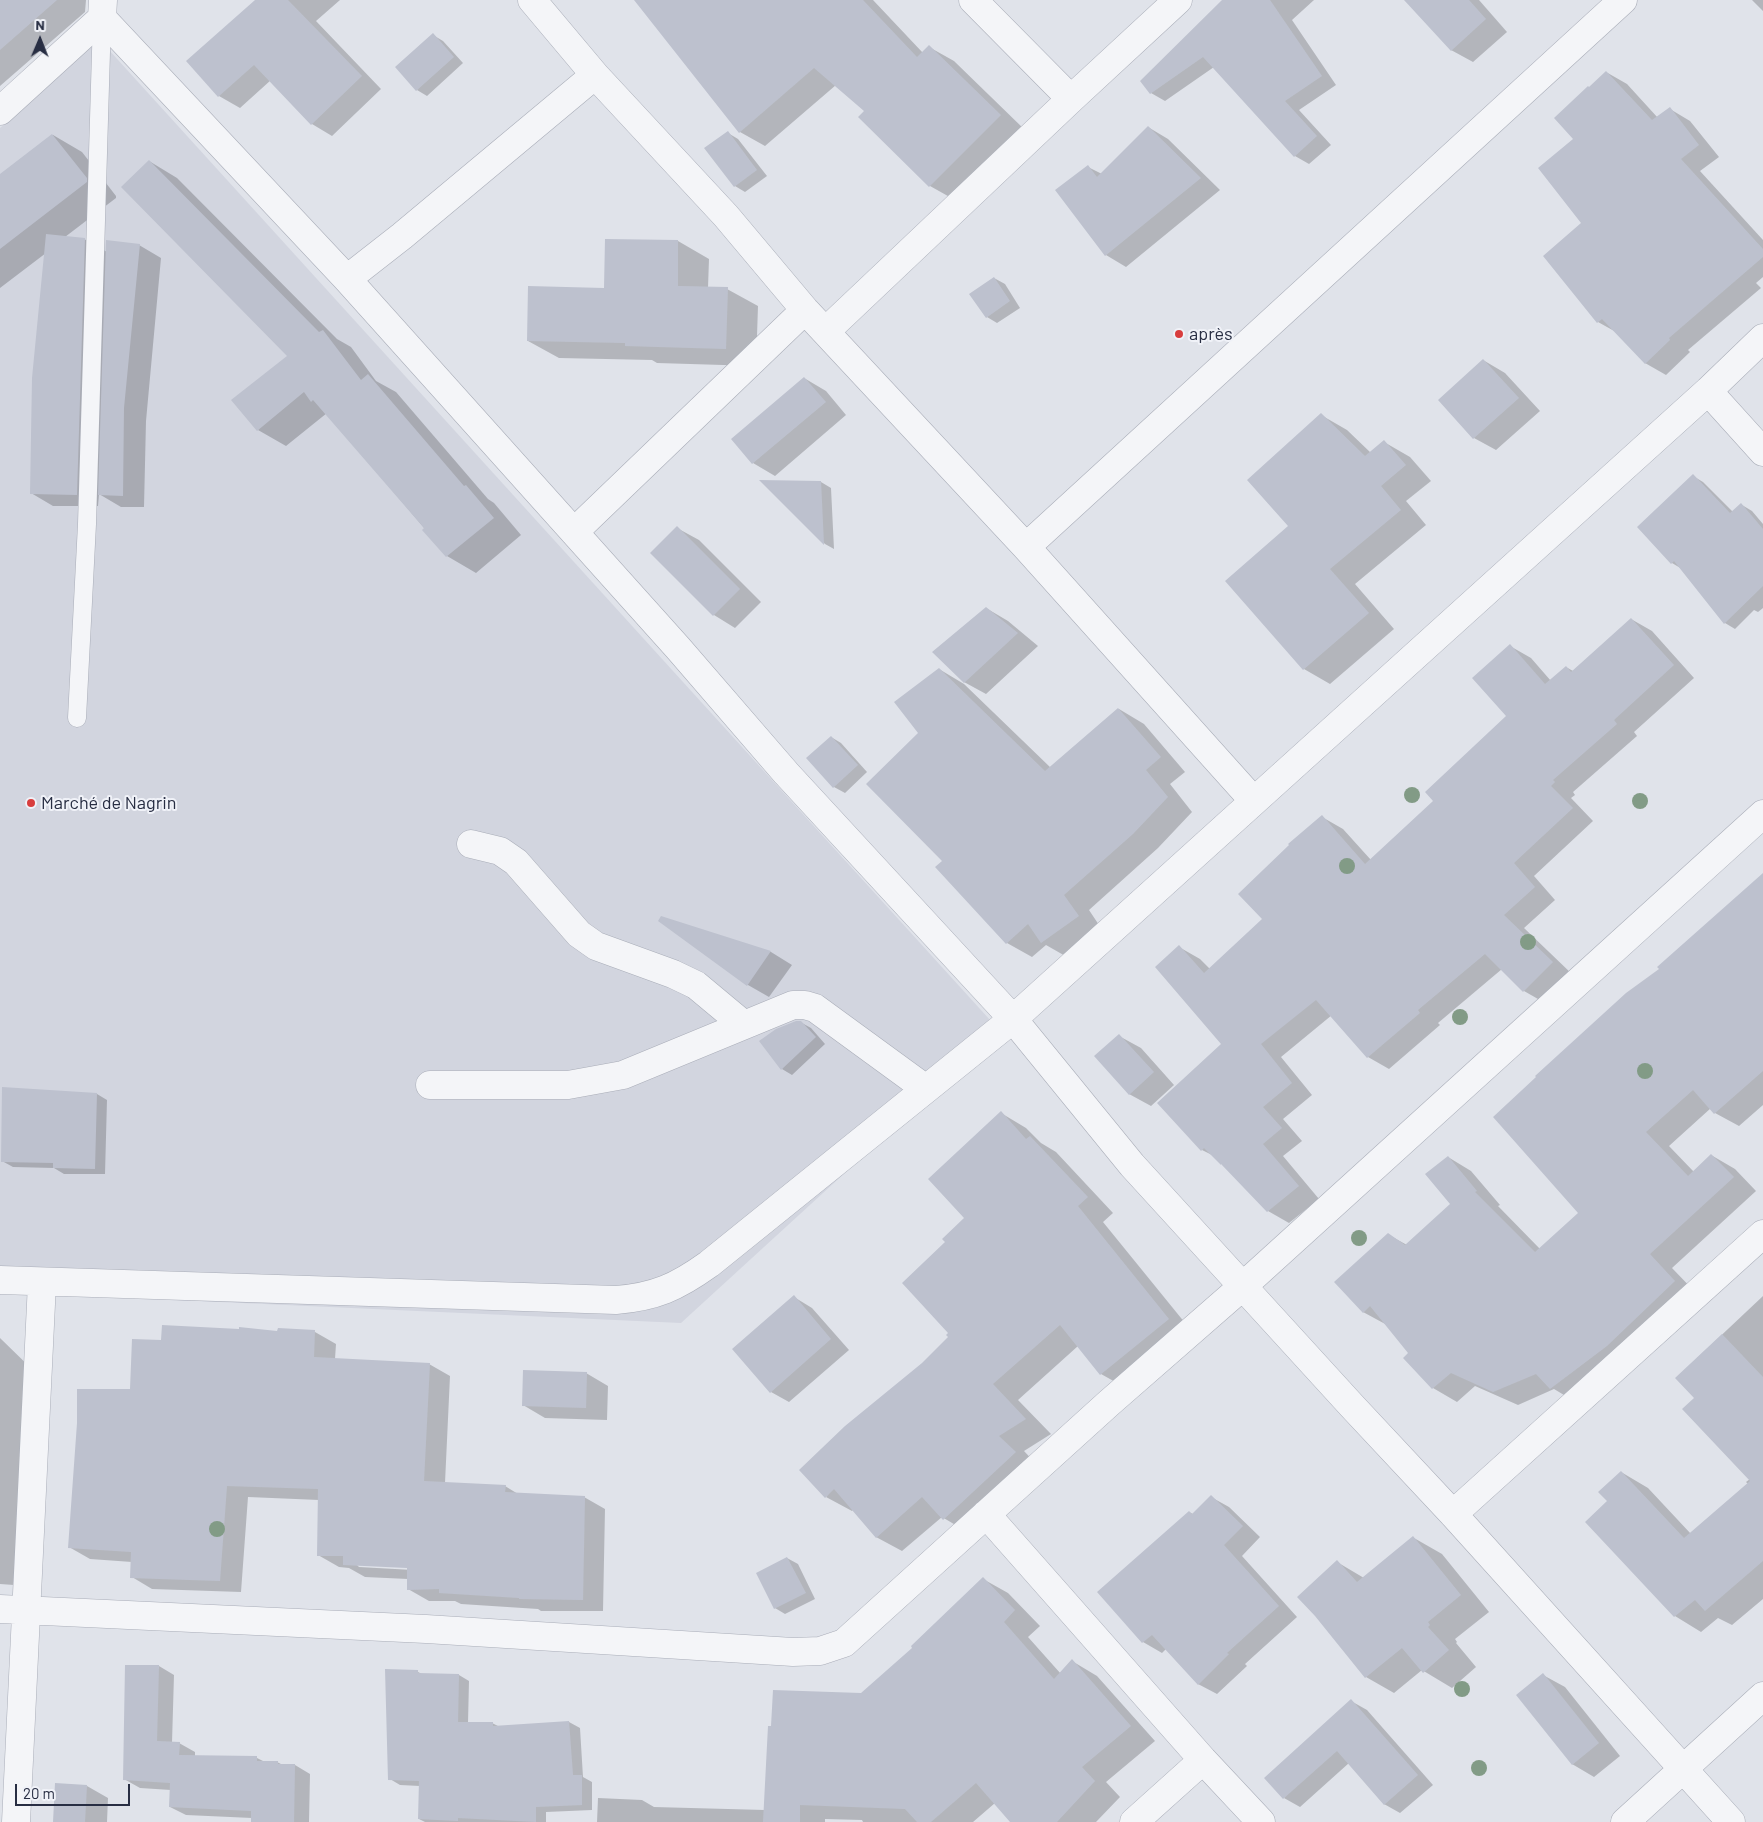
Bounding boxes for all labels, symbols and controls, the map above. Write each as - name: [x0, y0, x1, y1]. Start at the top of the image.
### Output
- north arrow: [15, 15, 65, 65]
- text: N: [35, 16, 45, 33]
- place label: après: [1189, 323, 1233, 345]
- marker: après: [1173, 328, 1185, 340]
- place label: Marché de Nagrin: [41, 792, 177, 814]
- marker: Marché de Nagrin: [25, 797, 37, 809]
- scale bar: [18, 1774, 132, 1806]
- text: 20 m: [23, 1784, 55, 1802]

